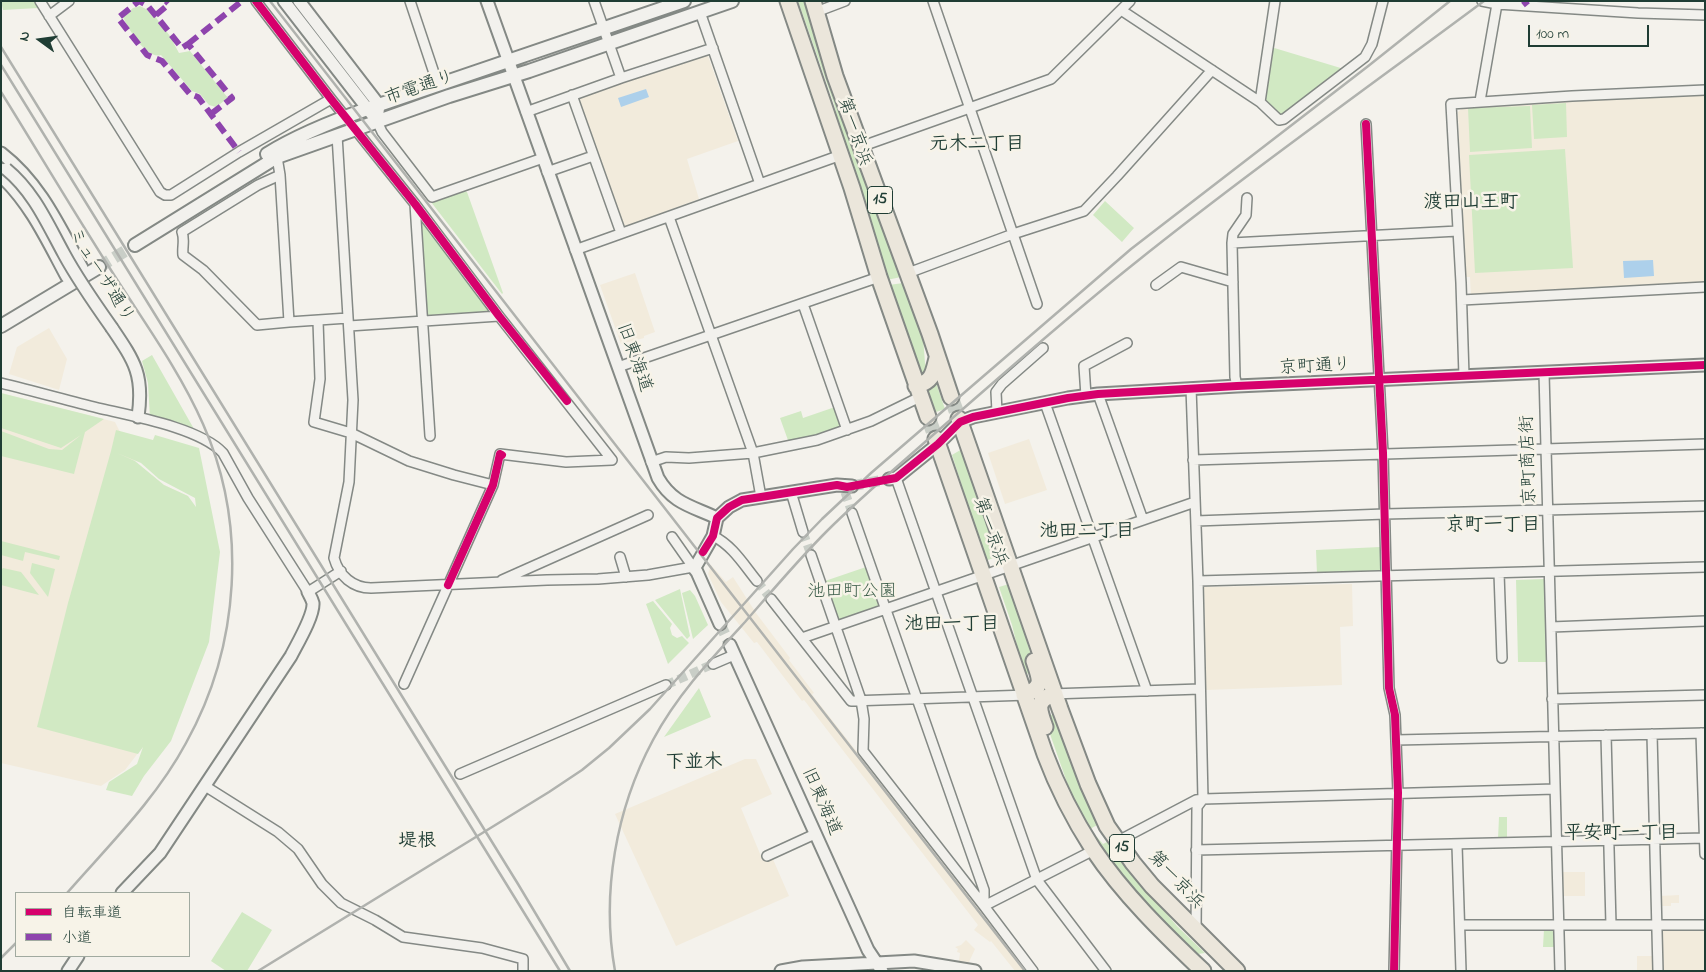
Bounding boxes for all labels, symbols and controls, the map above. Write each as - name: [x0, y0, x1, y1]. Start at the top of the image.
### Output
- north arrow: [15, 15, 65, 65]
- scale bar: [1531, 15, 1652, 47]
- text: 100 m: [1536, 23, 1569, 45]
- text: N: [14, 29, 36, 43]
- street label: 市電通り: [382, 67, 458, 111]
- street label: 第一京浜: [831, 94, 875, 170]
- district label: 元木二丁目: [930, 135, 1024, 157]
- road number: 15: [868, 186, 892, 214]
- district label: 渡田山王町: [1424, 193, 1518, 215]
- street label: ミューザ通り: [62, 224, 138, 328]
- street label: 旧東海道: [611, 320, 655, 396]
- street label: 京町通り: [1278, 355, 1352, 381]
- street label: 京町商店街: [1518, 415, 1542, 505]
- street label: 第一京浜: [967, 494, 1011, 570]
- district label: 京町一丁目: [1446, 516, 1540, 538]
- district label: 池田二丁目: [1040, 522, 1134, 544]
- park label: 池田町公園: [807, 582, 897, 604]
- district label: 池田一丁目: [905, 615, 999, 637]
- district label: 下並木: [666, 753, 722, 775]
- street label: 旧東海道: [795, 765, 845, 839]
- district label: 平安町一丁目: [1564, 824, 1678, 846]
- district label: 堤根: [398, 832, 436, 854]
- road number: 15: [1110, 834, 1134, 861]
- street label: 第一京浜: [1143, 847, 1207, 915]
- legend: [15, 892, 190, 957]
- text: 自転車道: [62, 902, 122, 924]
- text: 小道: [62, 927, 92, 949]

